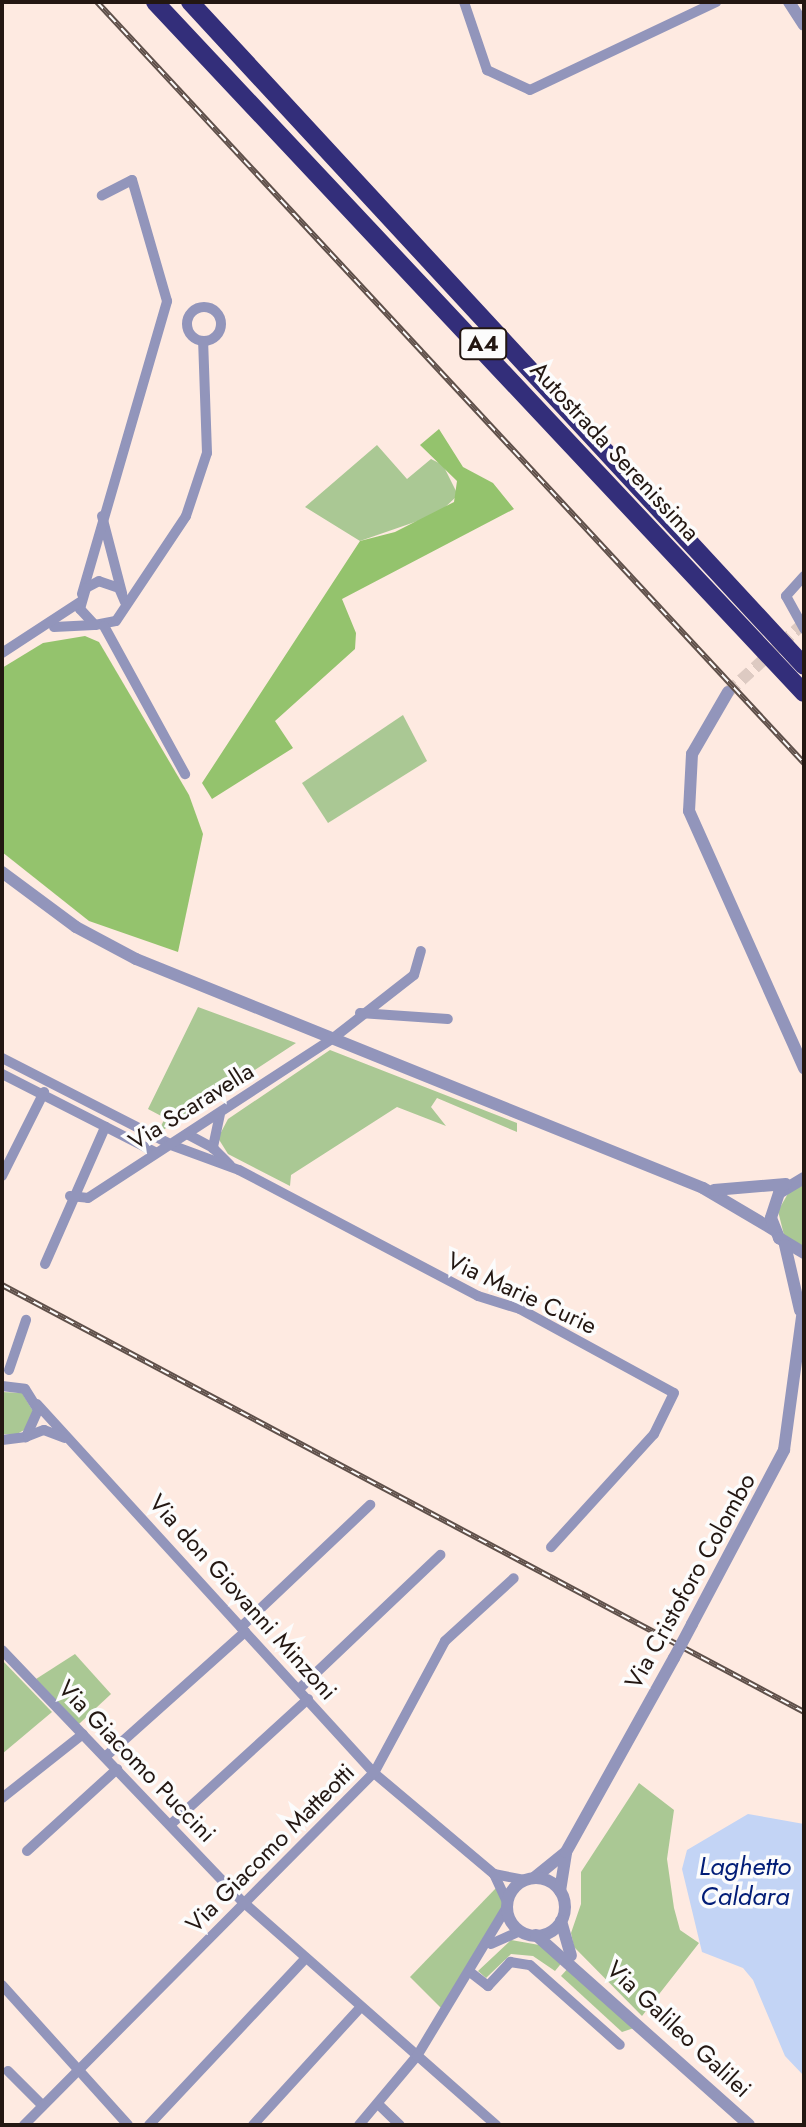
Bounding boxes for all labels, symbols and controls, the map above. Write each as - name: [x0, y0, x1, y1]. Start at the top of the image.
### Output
- road number: A4: [459, 326, 507, 362]
- street label: Autostrada Serenissima: [524, 355, 706, 547]
- street label: Via Scaravella: [123, 1056, 259, 1156]
- street label: Via Marie Curie: [443, 1246, 601, 1340]
- street label: Via Cristoforo Colombo: [619, 1468, 761, 1694]
- street label: Via don Giovanni Minzoni: [143, 1488, 343, 1706]
- street label: Via Giacomo Puccini: [52, 1674, 222, 1848]
- street label: Via Giacomo Matteotti: [180, 1758, 360, 1938]
- water label: Laghetto Caldara: [699, 1851, 791, 1912]
- street label: Via Galileo Galilei: [601, 1955, 757, 2103]

